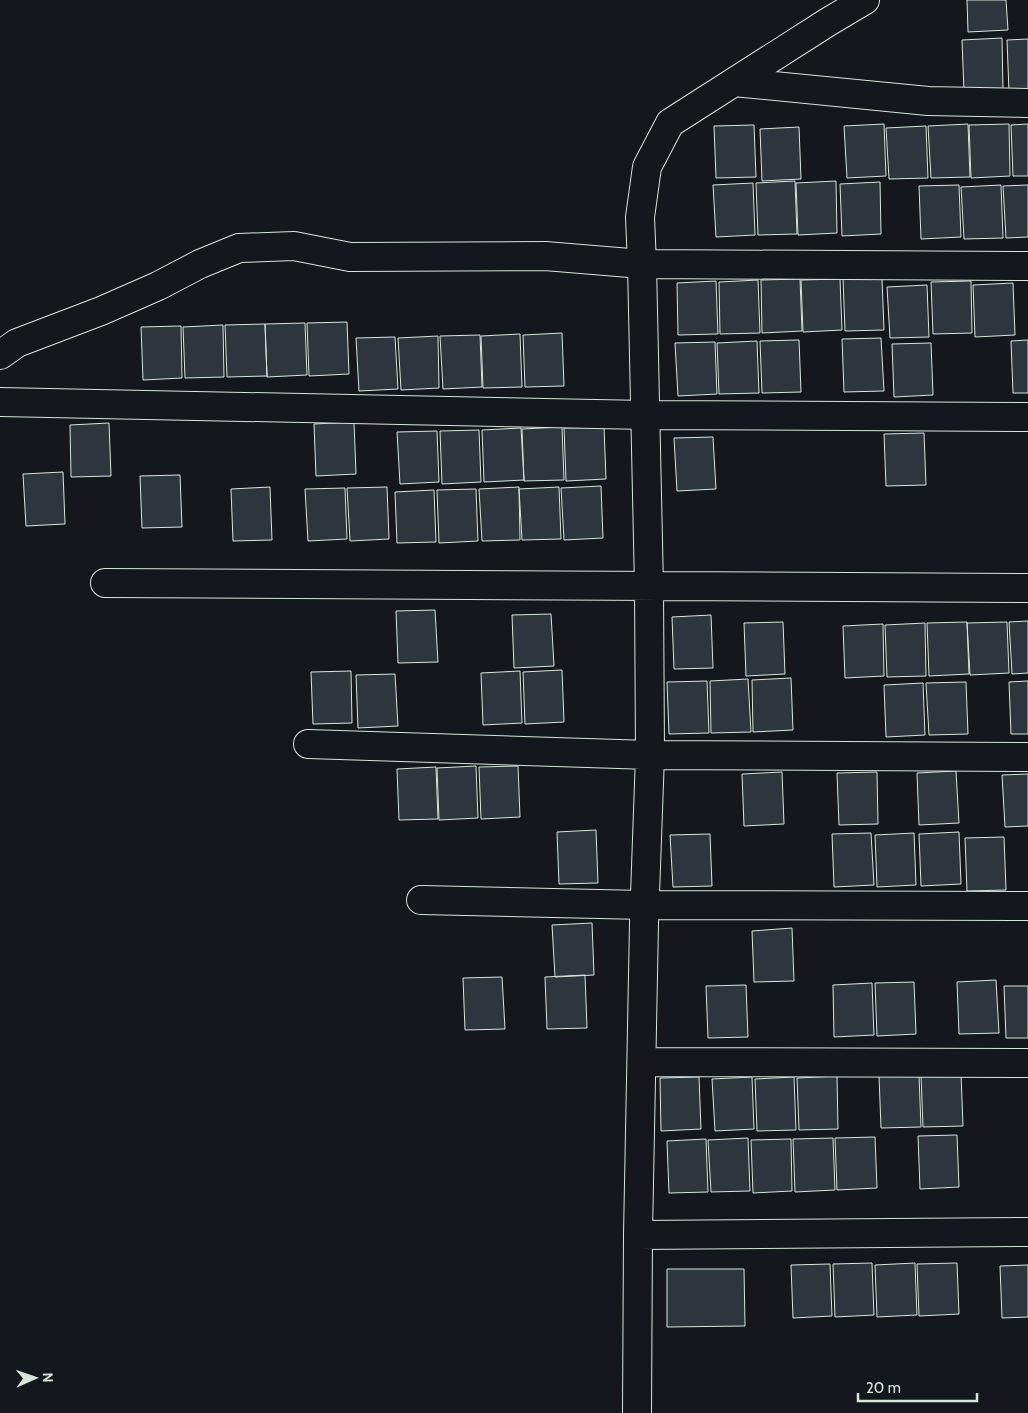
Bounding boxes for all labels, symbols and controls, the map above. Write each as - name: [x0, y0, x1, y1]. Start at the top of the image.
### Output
- north arrow: [10, 1353, 60, 1403]
- scale bar: [858, 1370, 977, 1402]
- text: N: [39, 1372, 57, 1383]
- text: 20 m: [866, 1379, 901, 1397]

